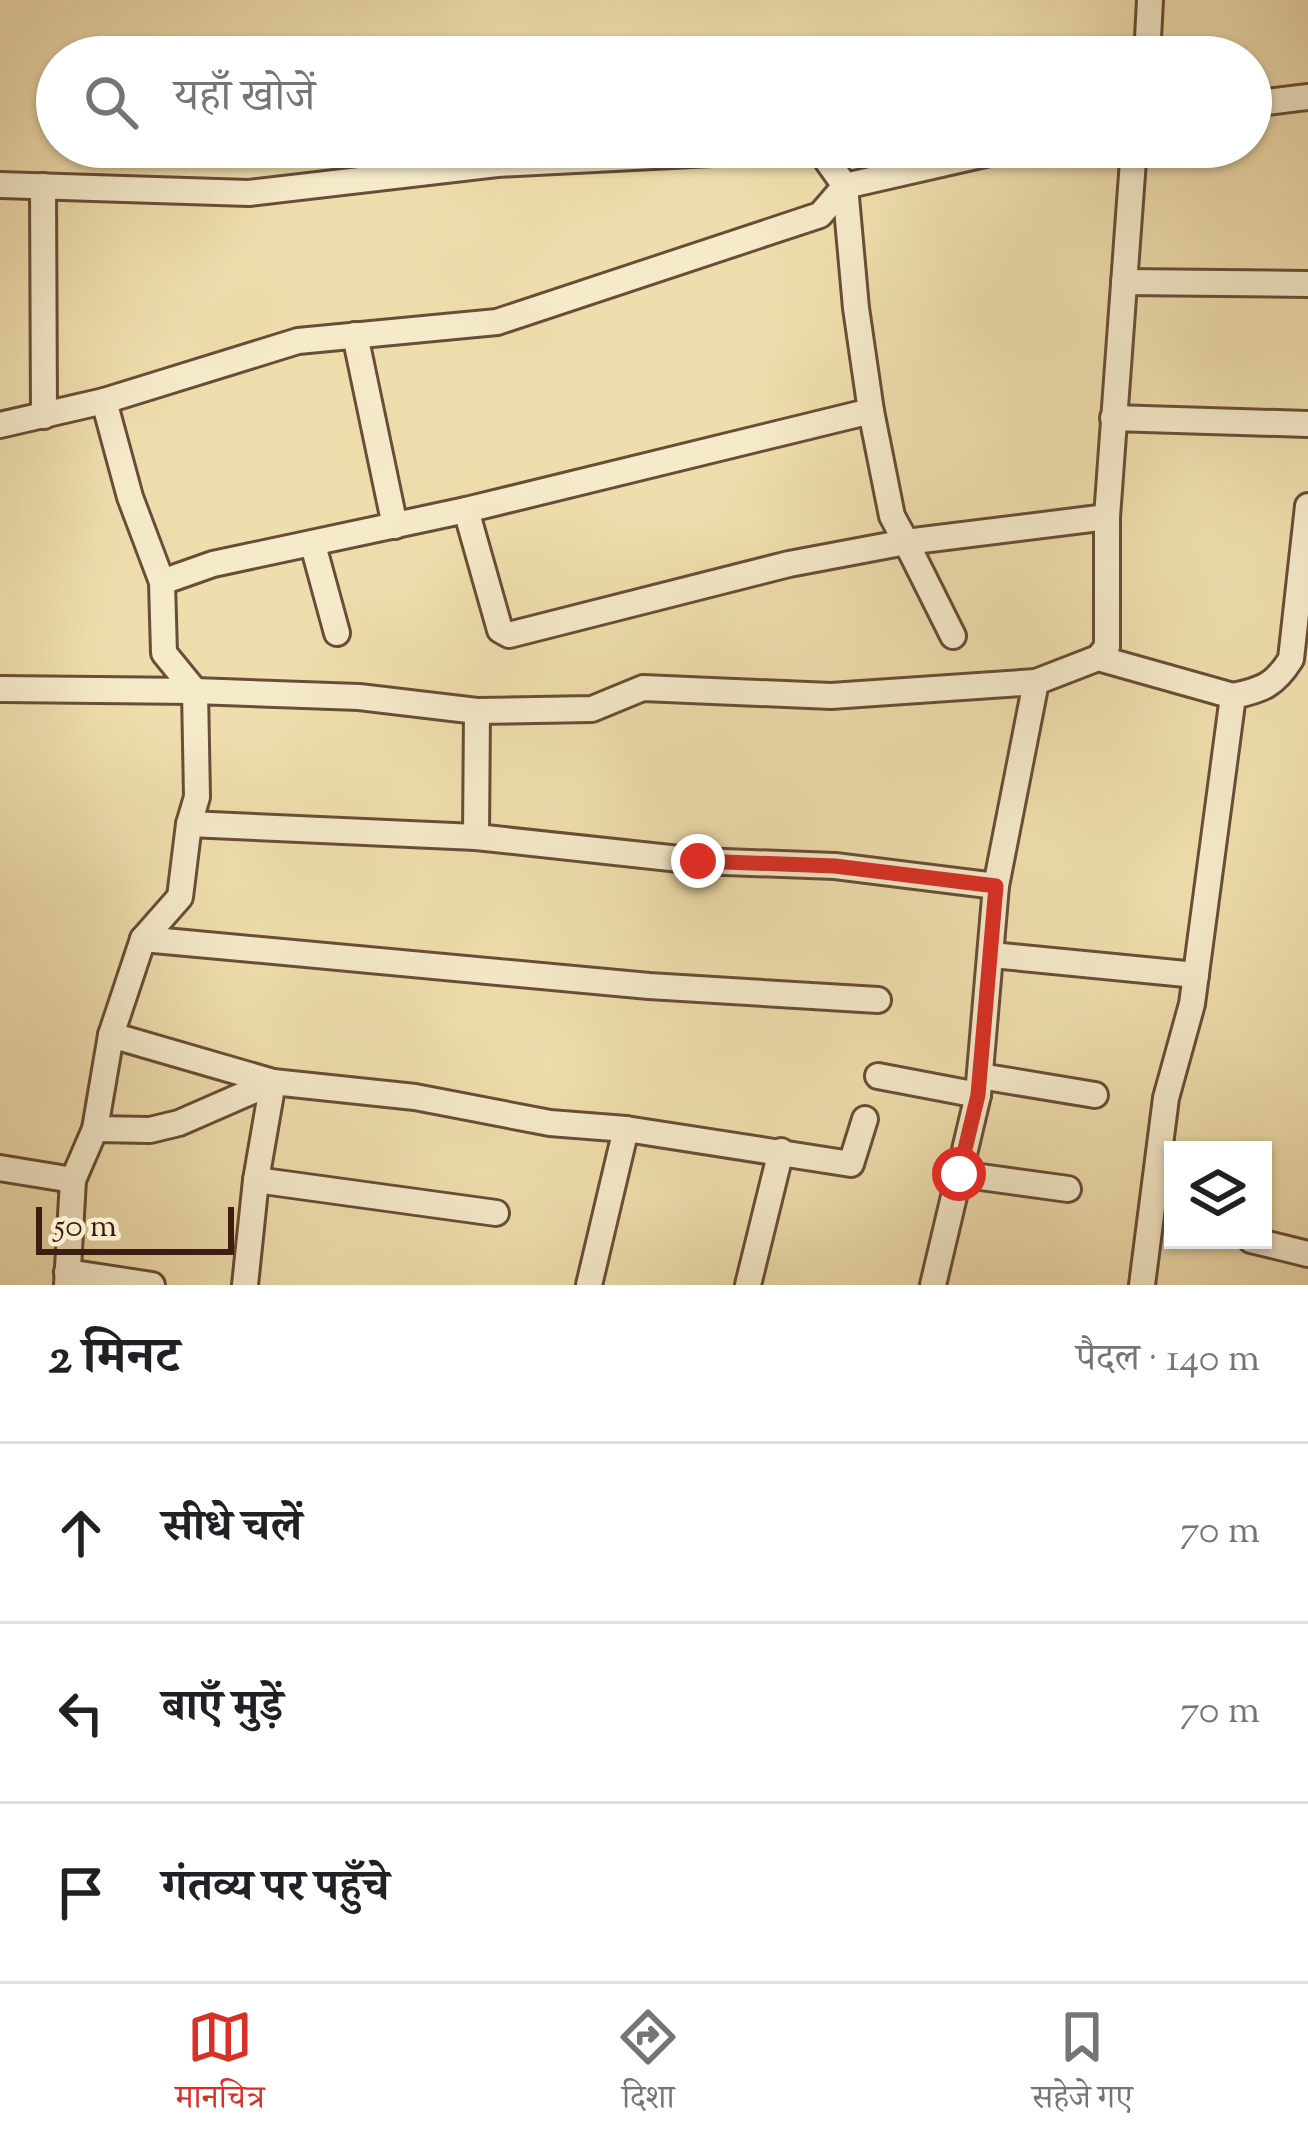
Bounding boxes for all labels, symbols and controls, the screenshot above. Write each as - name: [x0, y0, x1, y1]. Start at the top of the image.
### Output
- search box: [36, 36, 1272, 168]
- text: यहाँ खोजें: [174, 67, 315, 132]
- icon: search: [78, 69, 144, 135]
- route end: [671, 834, 725, 888]
- map controls: [1164, 1141, 1272, 1249]
- button: layers: [1164, 1141, 1272, 1249]
- route start: [932, 1147, 986, 1201]
- scale bar: [36, 1201, 234, 1254]
- text: 50 m: [54, 1204, 117, 1252]
- text: 2 मिनट: [48, 1323, 179, 1396]
- text: पैदल · 140 m: [1076, 1333, 1260, 1389]
- text: सीधे चलें: [162, 1497, 302, 1562]
- icon: ahead: [48, 1500, 114, 1566]
- text: 70 m: [1180, 1505, 1260, 1561]
- text: बाएँ मुड़ें: [162, 1677, 283, 1742]
- icon: left: [48, 1680, 114, 1746]
- text: 70 m: [1180, 1685, 1260, 1741]
- text: गंतव्य पर पहुँचे: [162, 1857, 389, 1922]
- icon: arrive: [48, 1860, 114, 1926]
- tab: मानचित्र: [175, 2004, 265, 2129]
- tab: दिशा: [615, 2004, 681, 2129]
- tab: सहेजे गए: [1032, 2004, 1133, 2129]

